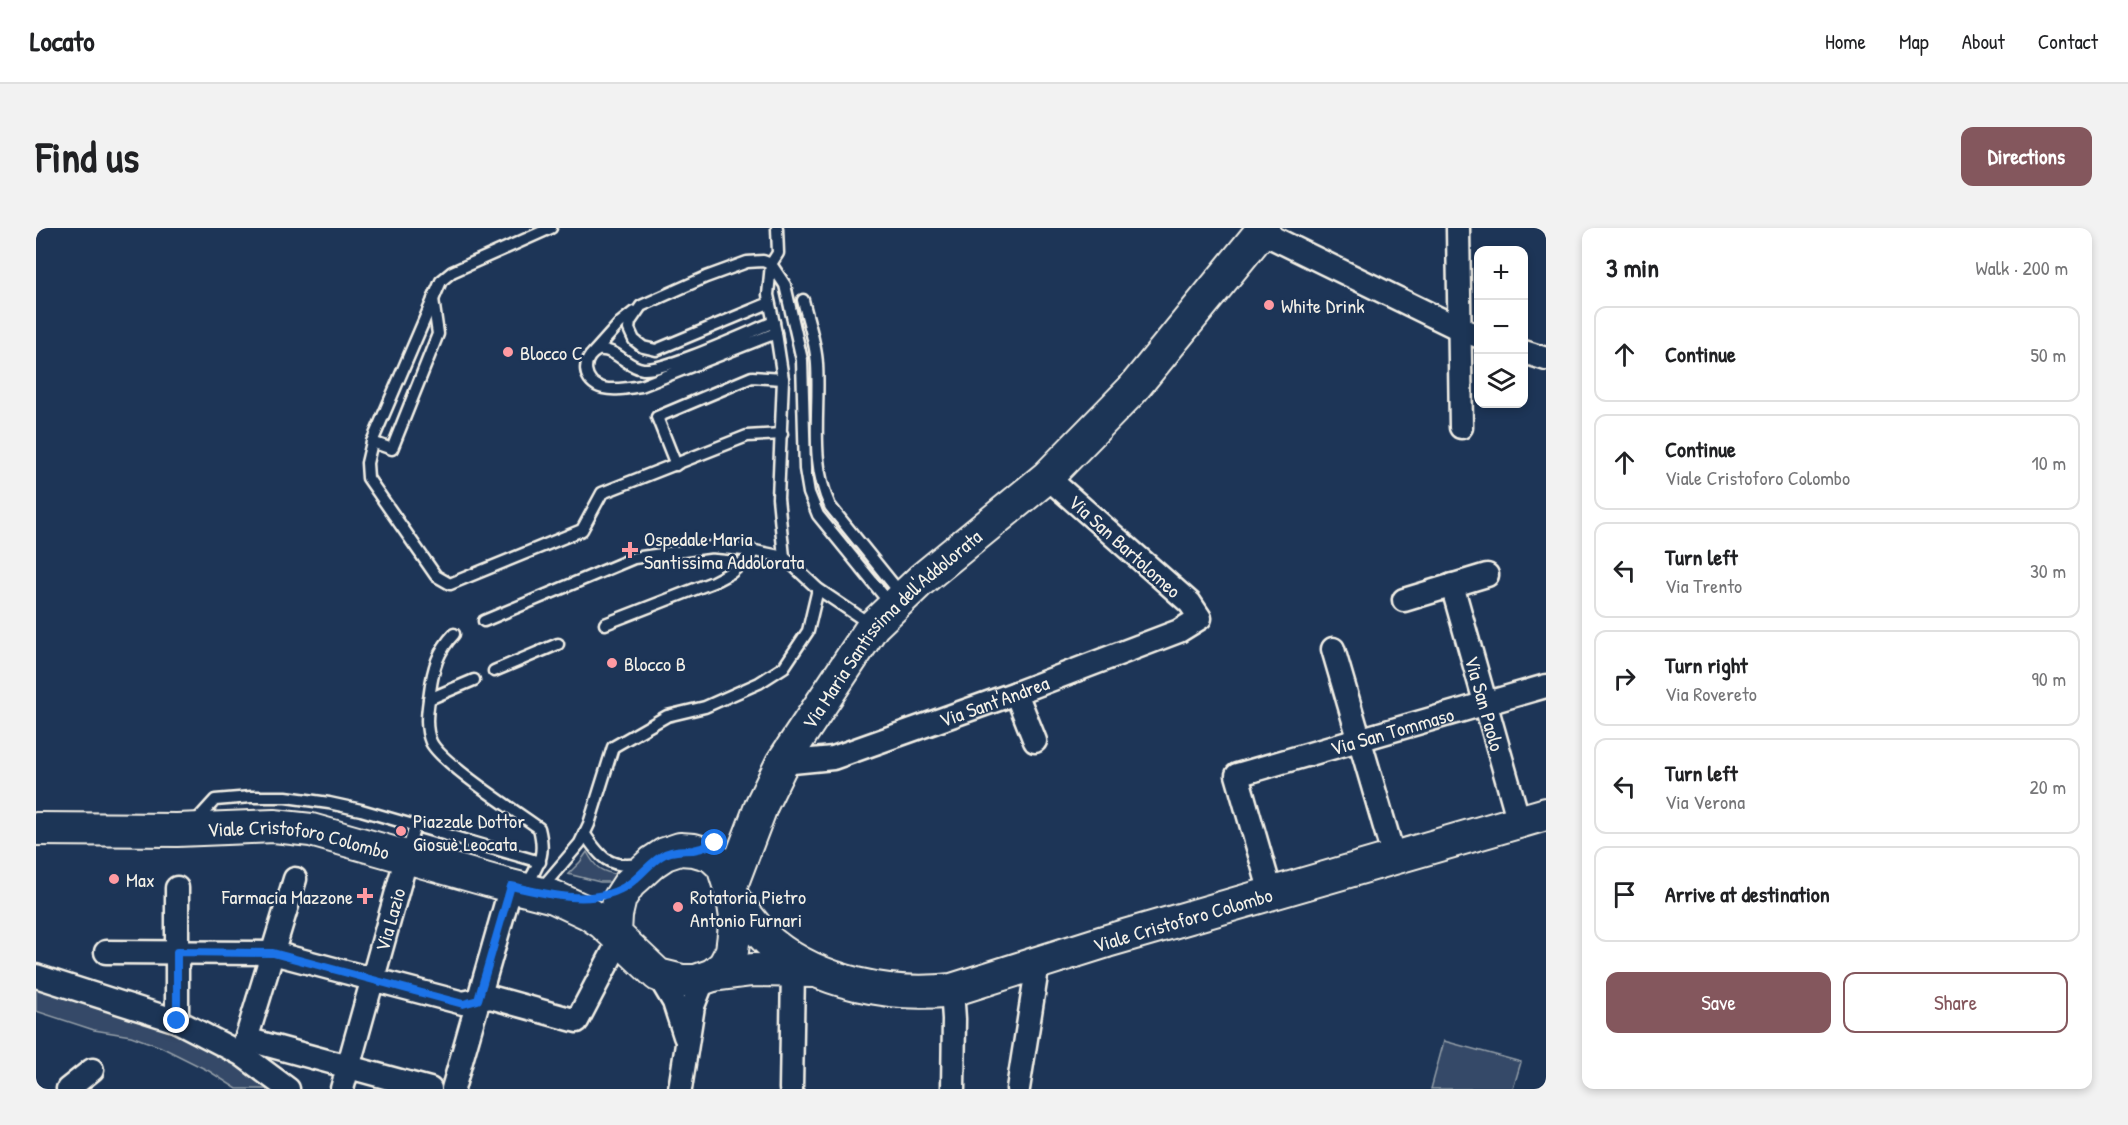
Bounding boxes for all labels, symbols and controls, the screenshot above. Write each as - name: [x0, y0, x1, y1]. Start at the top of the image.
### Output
- text: Locato: [30, 22, 94, 60]
- text: Home: [1825, 27, 1866, 56]
- text: Map: [1899, 27, 1929, 56]
- text: About: [1962, 27, 2005, 56]
- text: Contact: [2038, 27, 2098, 56]
- button: Directions: [1961, 127, 2092, 186]
- text: Find us: [36, 128, 139, 185]
- map controls: [1474, 246, 1528, 408]
- button: +: [1474, 246, 1528, 300]
- text: 3 min: [1606, 250, 1659, 285]
- text: Walk · 200 m: [1976, 254, 2068, 281]
- place label: White Drink: [1281, 292, 1365, 319]
- marker: White Drink: [1262, 298, 1276, 312]
- button: −: [1474, 300, 1528, 354]
- icon: ahead: [1608, 338, 1641, 371]
- place label: Blocco C: [520, 339, 583, 366]
- text: Continue: [1665, 339, 1736, 369]
- text: 50 m: [2030, 341, 2066, 368]
- marker: Blocco C: [501, 345, 515, 359]
- button: layers: [1474, 354, 1528, 408]
- text: Continue: [1665, 434, 1736, 464]
- icon: ahead: [1608, 446, 1641, 479]
- text: 10 m: [2032, 449, 2066, 476]
- text: Viale Cristoforo Colombo: [1665, 464, 1850, 491]
- street label: Via San Bartolomeo: [1063, 488, 1187, 604]
- street label: Via Maria Santissima dell'Addolorata: [795, 523, 987, 734]
- place label: Ospedale Maria Santissima Addolorata: [644, 525, 805, 575]
- marker: Ospedale Maria Santissima Addolorata: [621, 541, 639, 559]
- text: Turn left: [1665, 542, 1738, 572]
- icon: left: [1608, 554, 1641, 587]
- text: 30 m: [2030, 557, 2066, 584]
- text: Via Trento: [1665, 572, 1742, 599]
- place label: Blocco B: [624, 650, 686, 677]
- text: Turn right: [1665, 650, 1748, 680]
- street label: Via San Paolo: [1459, 653, 1512, 754]
- marker: Blocco B: [605, 656, 619, 670]
- icon: right: [1608, 662, 1641, 695]
- text: 90 m: [2032, 665, 2066, 692]
- street label: Via Sant'Andrea: [935, 668, 1053, 733]
- text: Via Rovereto: [1665, 680, 1757, 707]
- street label: Via San Tommaso: [1327, 700, 1457, 761]
- text: Turn left: [1665, 758, 1738, 788]
- icon: left: [1608, 770, 1641, 803]
- text: 20 m: [2029, 773, 2066, 800]
- text: Via Verona: [1665, 788, 1745, 815]
- place label: Piazzale Dottor Giosuè Leocata: [413, 807, 525, 857]
- street label: Viale Cristoforo Colombo: [207, 812, 393, 865]
- marker: Piazzale Dottor Giosuè Leocata: [394, 824, 408, 838]
- route start: [701, 829, 727, 855]
- place label: Max: [126, 866, 155, 893]
- marker: Max: [107, 872, 121, 886]
- icon: arrive: [1608, 878, 1641, 911]
- text: Arrive at destination: [1665, 879, 1830, 909]
- street label: Viale Cristoforo Colombo: [1090, 880, 1275, 958]
- place label: Farmacia Mazzone: [221, 883, 353, 910]
- place label: Rotatoria Pietro Antonio Furnari: [690, 883, 806, 933]
- street label: Via Lazio: [368, 885, 411, 954]
- marker: Farmacia Mazzone: [358, 889, 372, 903]
- marker: Rotatoria Pietro Antonio Furnari: [671, 900, 685, 914]
- button: Save: [1606, 972, 1831, 1033]
- button: Share: [1843, 972, 2068, 1033]
- route end: [163, 1007, 189, 1033]

